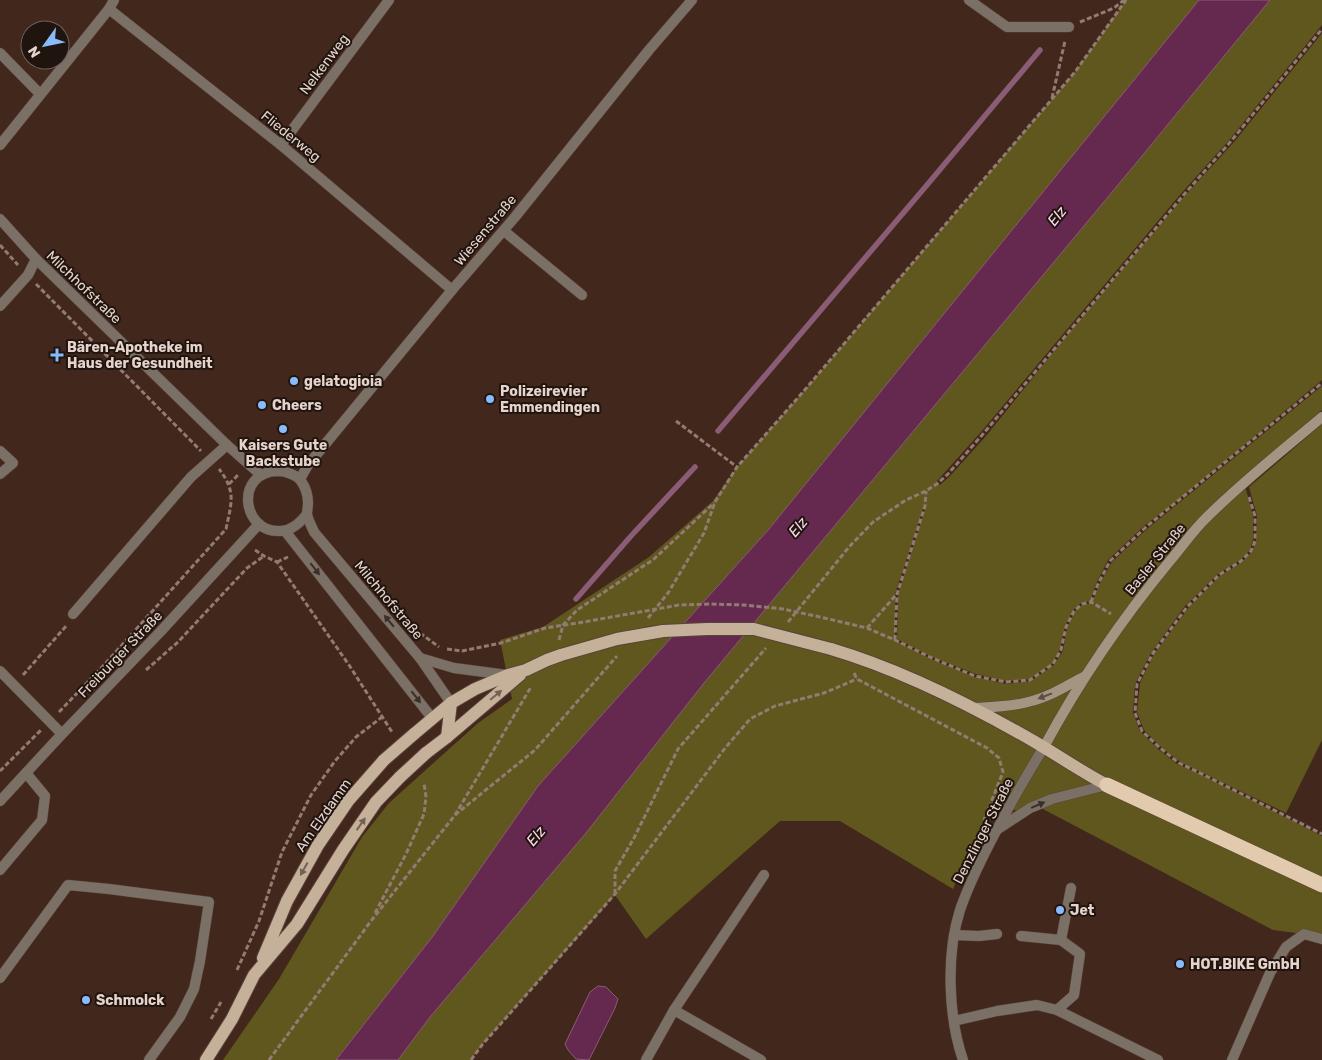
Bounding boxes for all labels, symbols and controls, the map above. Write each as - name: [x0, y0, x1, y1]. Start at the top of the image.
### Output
- north arrow: [20, 20, 70, 70]
- street label: Nelkenweg: [296, 31, 353, 98]
- text: N: [25, 43, 44, 61]
- street label: Fliederweg: [258, 107, 324, 166]
- street label: Wiesenstraße: [451, 191, 520, 269]
- water label: Elz: [1044, 202, 1071, 230]
- street label: Milchhofstraße: [43, 247, 125, 327]
- place label: Bären-Apotheke im Haus der Gesundheit: [67, 339, 213, 372]
- marker: Bären-Apotheke im Haus der Gesundheit: [51, 349, 63, 361]
- place label: gelatogioia: [304, 373, 382, 390]
- marker: gelatogioia: [288, 375, 300, 387]
- place label: Polizeirevier Emmendingen: [500, 383, 600, 416]
- marker: Polizeirevier Emmendingen: [484, 393, 496, 405]
- place label: Cheers: [272, 397, 322, 414]
- marker: Cheers: [256, 399, 268, 411]
- marker: Kaisers Gute Backstube: [277, 423, 289, 435]
- place label: Kaisers Gute Backstube: [239, 437, 327, 470]
- water label: Elz: [785, 513, 812, 541]
- street label: Basler Straße: [1121, 520, 1189, 599]
- street label: Milchhofstraße: [351, 557, 427, 643]
- one-way arrow: [310, 562, 321, 575]
- street label: Freiburger Straße: [75, 607, 166, 701]
- one-way arrow: [383, 615, 394, 628]
- one-way arrow: [489, 689, 502, 700]
- one-way arrow: [410, 690, 421, 703]
- one-way arrow: [1037, 692, 1052, 700]
- street label: Denzlinger Straße: [949, 775, 1017, 887]
- street label: Am Elzdamm: [292, 776, 355, 855]
- one-way arrow: [1031, 800, 1045, 808]
- one-way arrow: [356, 817, 366, 831]
- water label: Elz: [523, 822, 550, 850]
- one-way arrow: [300, 863, 309, 876]
- place label: Jet: [1070, 902, 1095, 919]
- marker: Jet: [1054, 904, 1066, 916]
- place label: HOT.BIKE GmbH: [1190, 956, 1300, 973]
- marker: HOT.BIKE GmbH: [1174, 958, 1186, 970]
- place label: Schmolck: [96, 992, 165, 1009]
- marker: Schmolck: [80, 994, 92, 1006]

